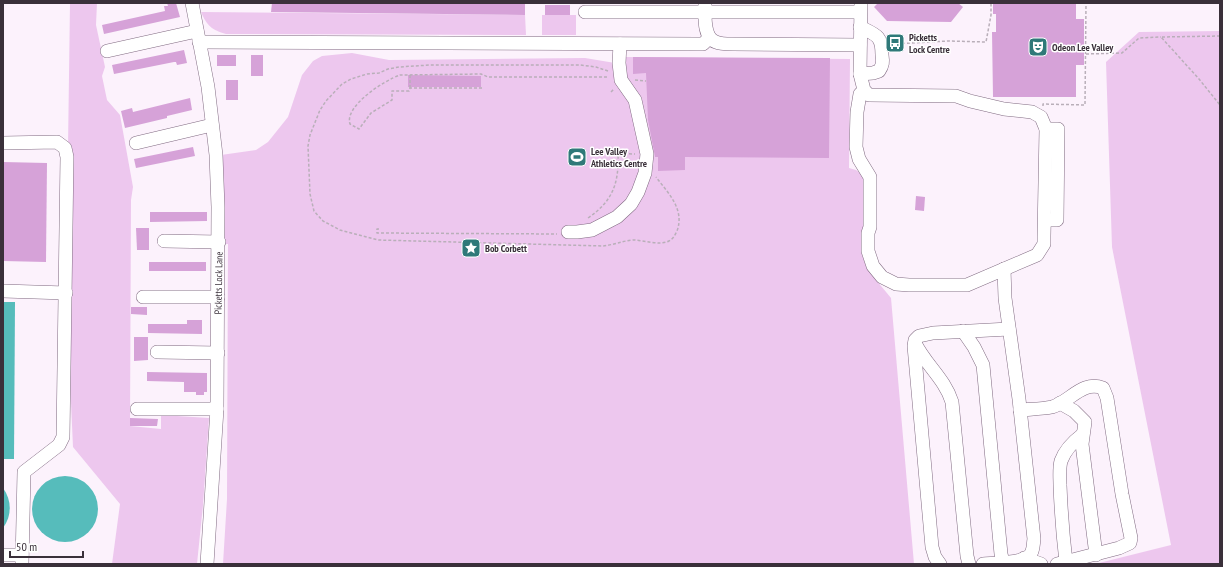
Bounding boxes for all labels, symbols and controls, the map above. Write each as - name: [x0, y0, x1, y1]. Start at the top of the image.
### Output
- place label: Picketts Lock Centre: [909, 31, 950, 56]
- bus stop icon: Picketts Lock Centre: [884, 32, 906, 54]
- theatre icon: Odeon Lee Valley: [1027, 36, 1049, 58]
- place label: Odeon Lee Valley: [1052, 41, 1114, 54]
- place label: Lee Valley Athletics Centre: [590, 145, 647, 170]
- sports icon: Lee Valley Athletics Centre: [566, 146, 588, 168]
- place icon: Bob Corbett: [460, 237, 482, 259]
- place label: Bob Corbett: [485, 242, 527, 255]
- street label: Picketts Lock Lane: [211, 251, 226, 315]
- scale bar: [10, 533, 83, 559]
- text: 50 m: [16, 539, 37, 554]

